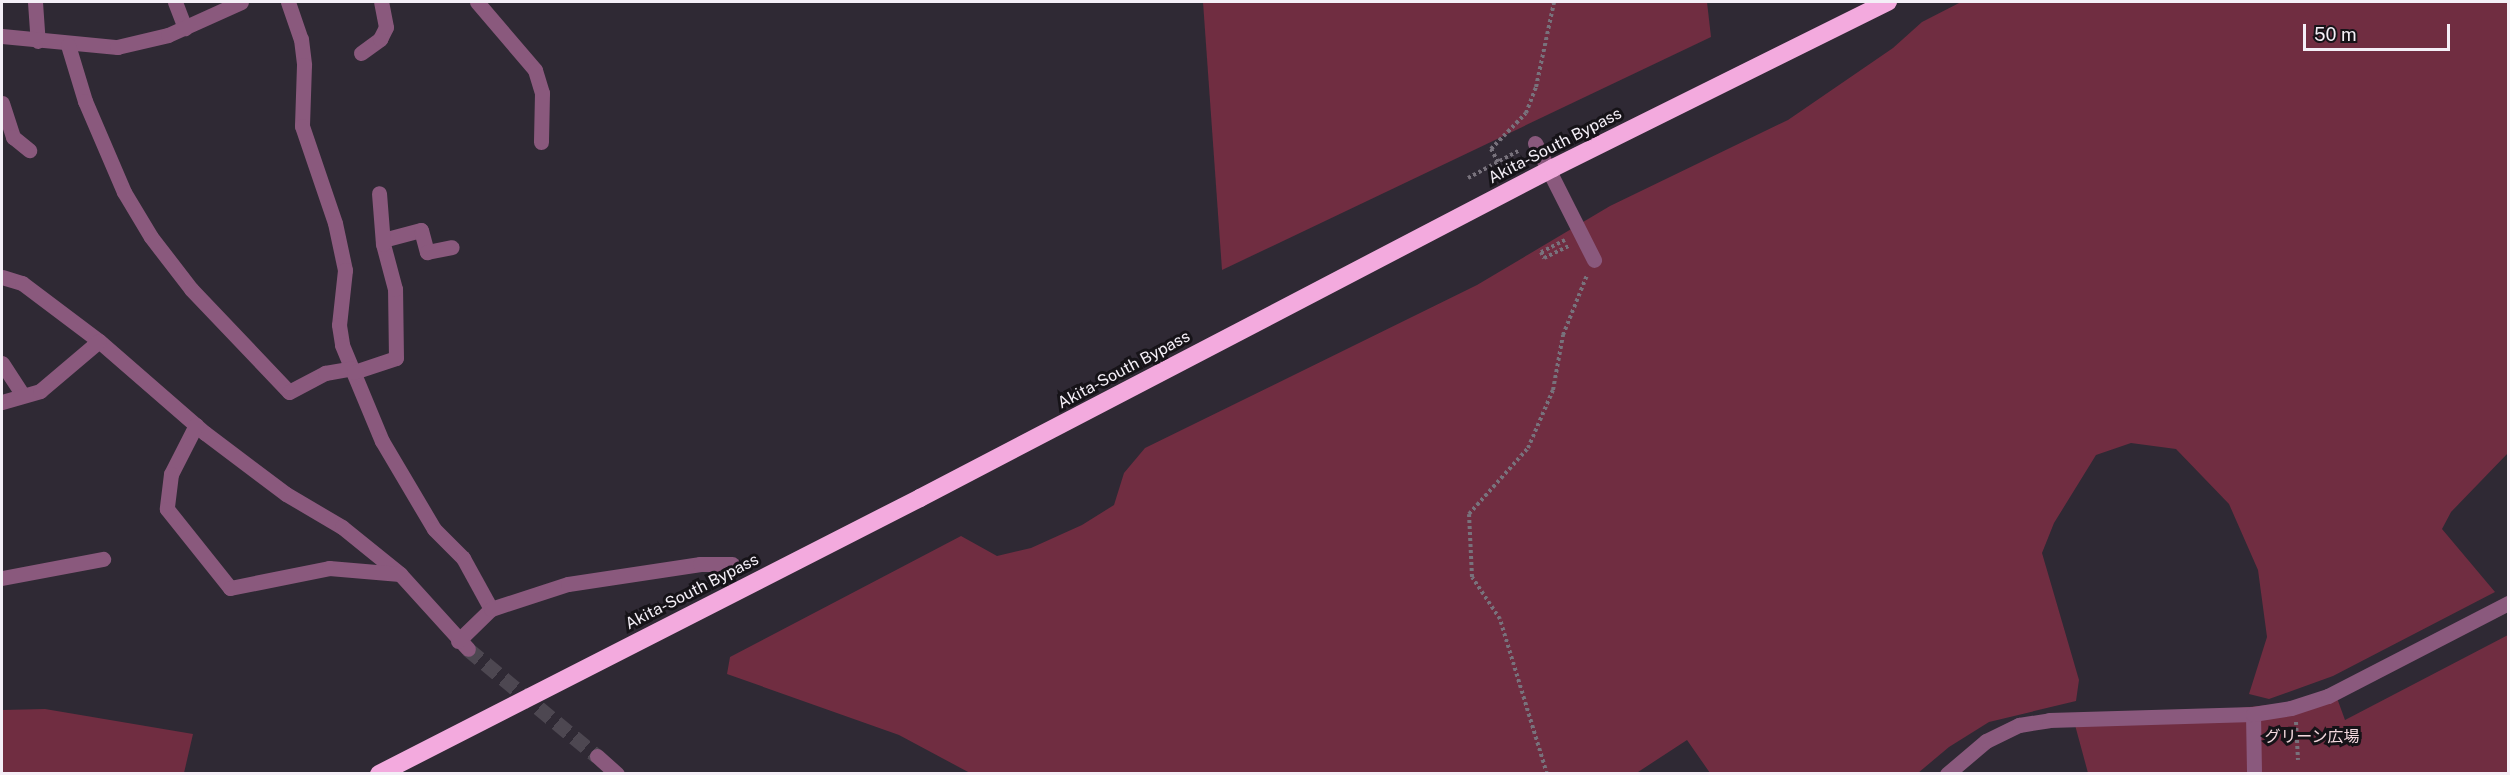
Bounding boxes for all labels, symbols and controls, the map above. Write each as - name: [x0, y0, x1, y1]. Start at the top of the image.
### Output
- scale bar: [2306, 12, 2453, 50]
- text: 50 m: [2314, 24, 2357, 45]
- street label: Akita-South Bypass: [1485, 104, 1625, 188]
- street label: Akita-South Bypass: [1055, 327, 1193, 413]
- street label: Akita-South Bypass: [622, 550, 762, 634]
- park label: グリーン広場: [2264, 727, 2360, 747]

